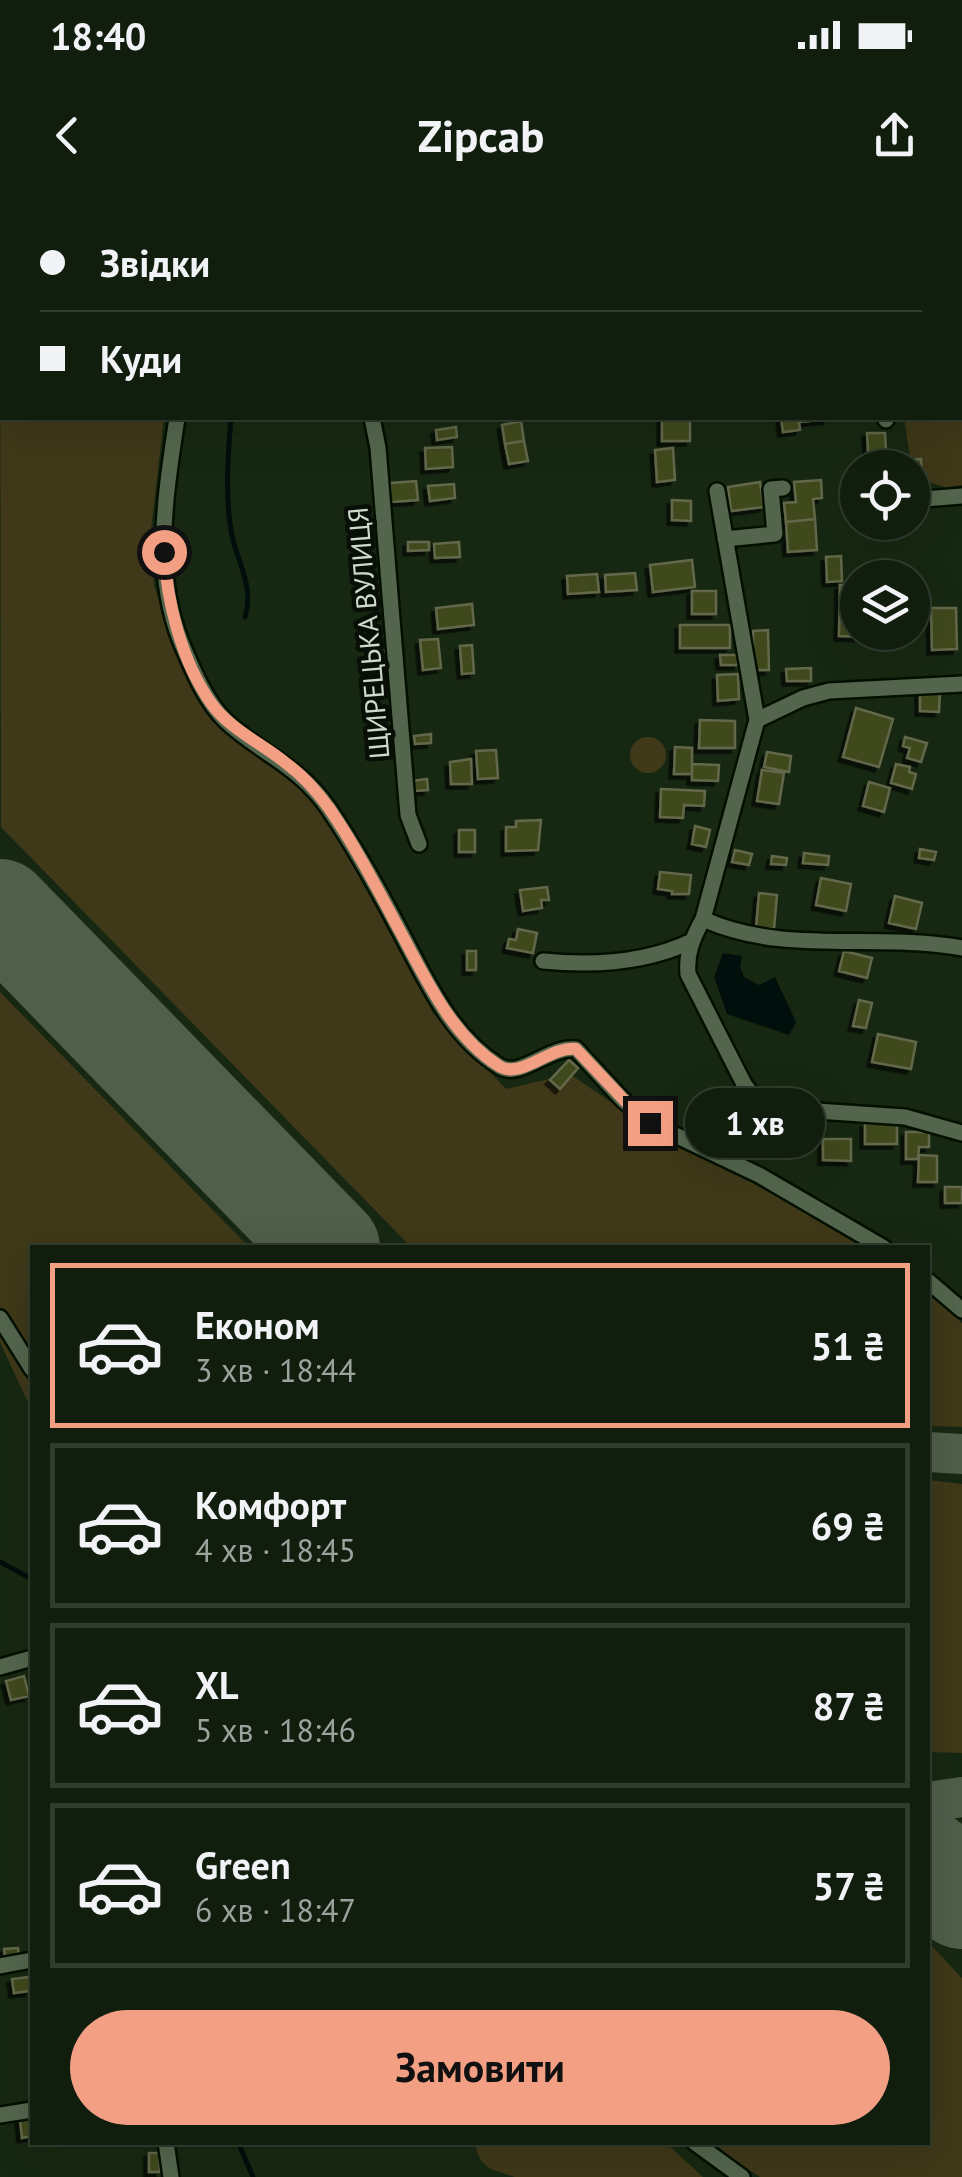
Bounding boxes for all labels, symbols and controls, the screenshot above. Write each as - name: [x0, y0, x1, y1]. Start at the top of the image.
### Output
- text: 18:40: [50, 11, 146, 60]
- text: Zipcab: [418, 106, 544, 164]
- icon: back: [40, 108, 95, 163]
- icon: share: [867, 108, 922, 163]
- text: Звідки: [100, 238, 210, 287]
- text: Куди: [100, 334, 182, 383]
- map controls: [840, 450, 930, 650]
- button: locate: [840, 450, 930, 540]
- street label: ЩИРЕЦЬКА ВУЛИЦЯ: [339, 506, 397, 760]
- route start: [142, 530, 187, 575]
- button: layers: [840, 560, 930, 650]
- callout: 1 хв: [685, 1088, 825, 1158]
- route end: [628, 1101, 673, 1146]
- text: 1 хв: [725, 1102, 785, 1144]
- text: Економ: [195, 1300, 319, 1349]
- icon: car: [75, 1301, 165, 1391]
- text: 51 ₴: [811, 1321, 885, 1370]
- text: 3 хв · 18:44: [195, 1349, 356, 1391]
- text: Комфорт: [195, 1480, 346, 1529]
- icon: car: [75, 1481, 165, 1571]
- text: 69 ₴: [811, 1501, 885, 1550]
- text: 4 хв · 18:45: [195, 1529, 356, 1571]
- text: XL: [195, 1660, 239, 1709]
- icon: car: [75, 1661, 165, 1751]
- text: 87 ₴: [813, 1681, 885, 1730]
- text: 5 хв · 18:46: [195, 1709, 356, 1751]
- text: Green: [195, 1840, 291, 1889]
- icon: car: [75, 1841, 165, 1931]
- text: 57 ₴: [813, 1861, 885, 1910]
- text: 6 хв · 18:47: [195, 1889, 356, 1931]
- button: Замовити: [70, 2010, 890, 2125]

